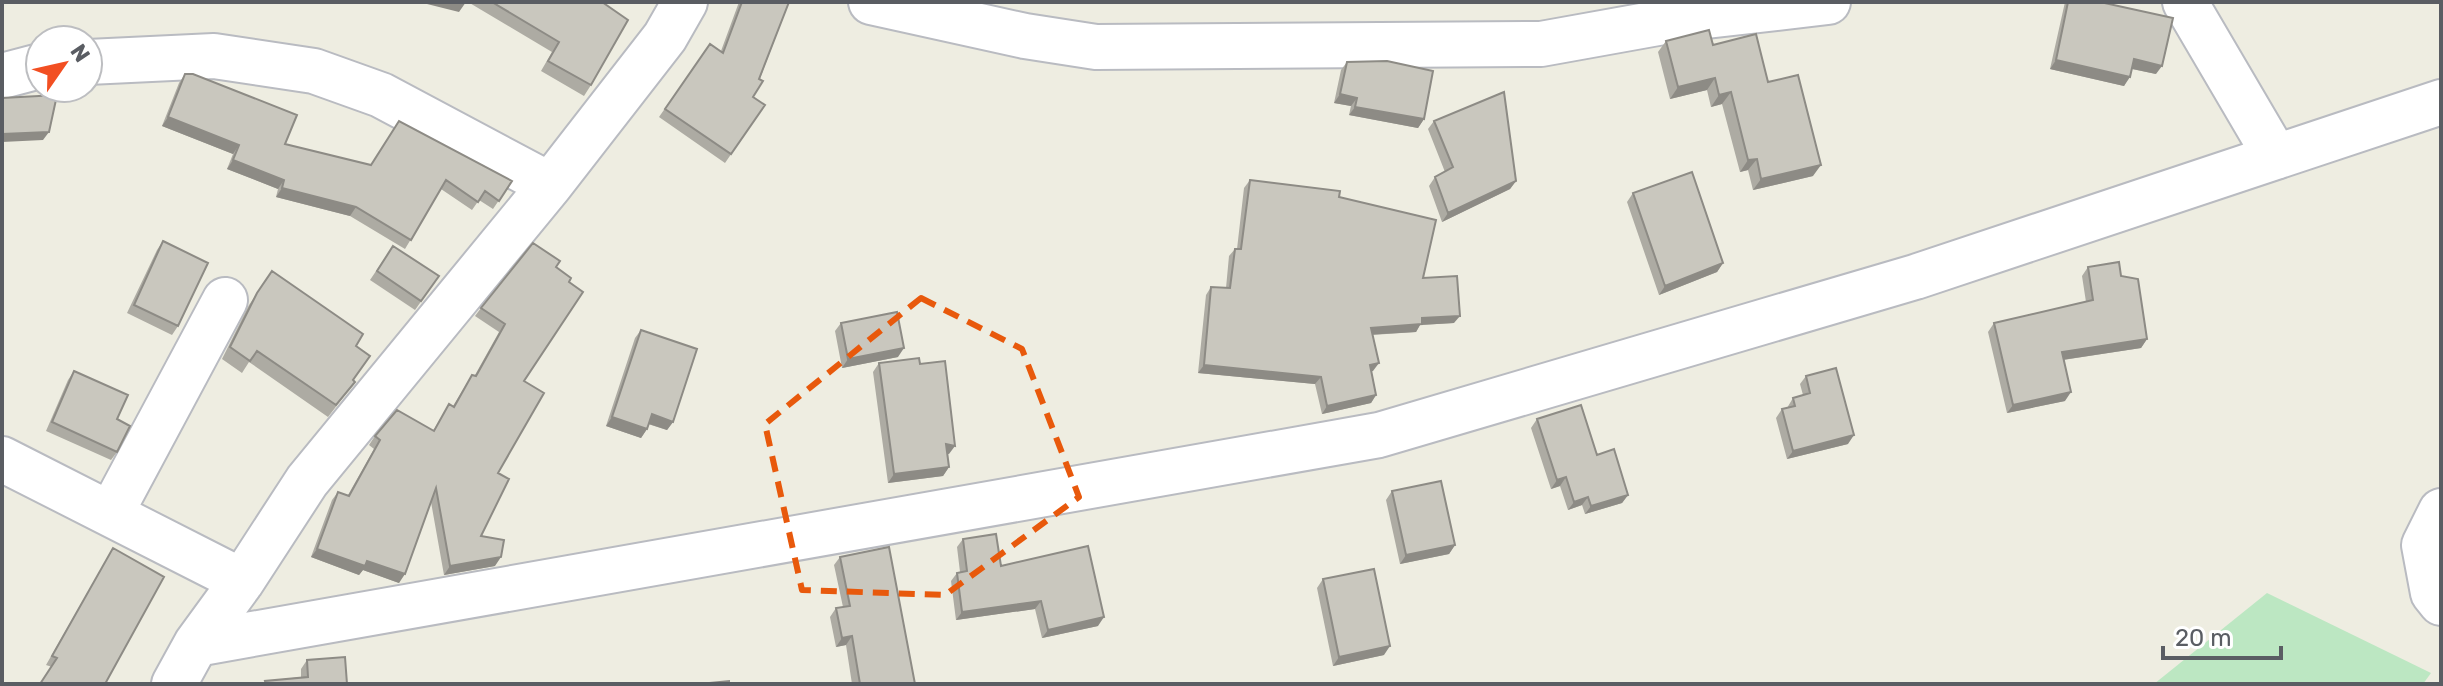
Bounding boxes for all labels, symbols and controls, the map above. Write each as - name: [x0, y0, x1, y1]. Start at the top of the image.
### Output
- north arrow: [24, 24, 104, 104]
- text: N: [65, 39, 96, 67]
- scale bar: [2163, 610, 2281, 660]
- text: 20 m: [2175, 624, 2232, 652]

